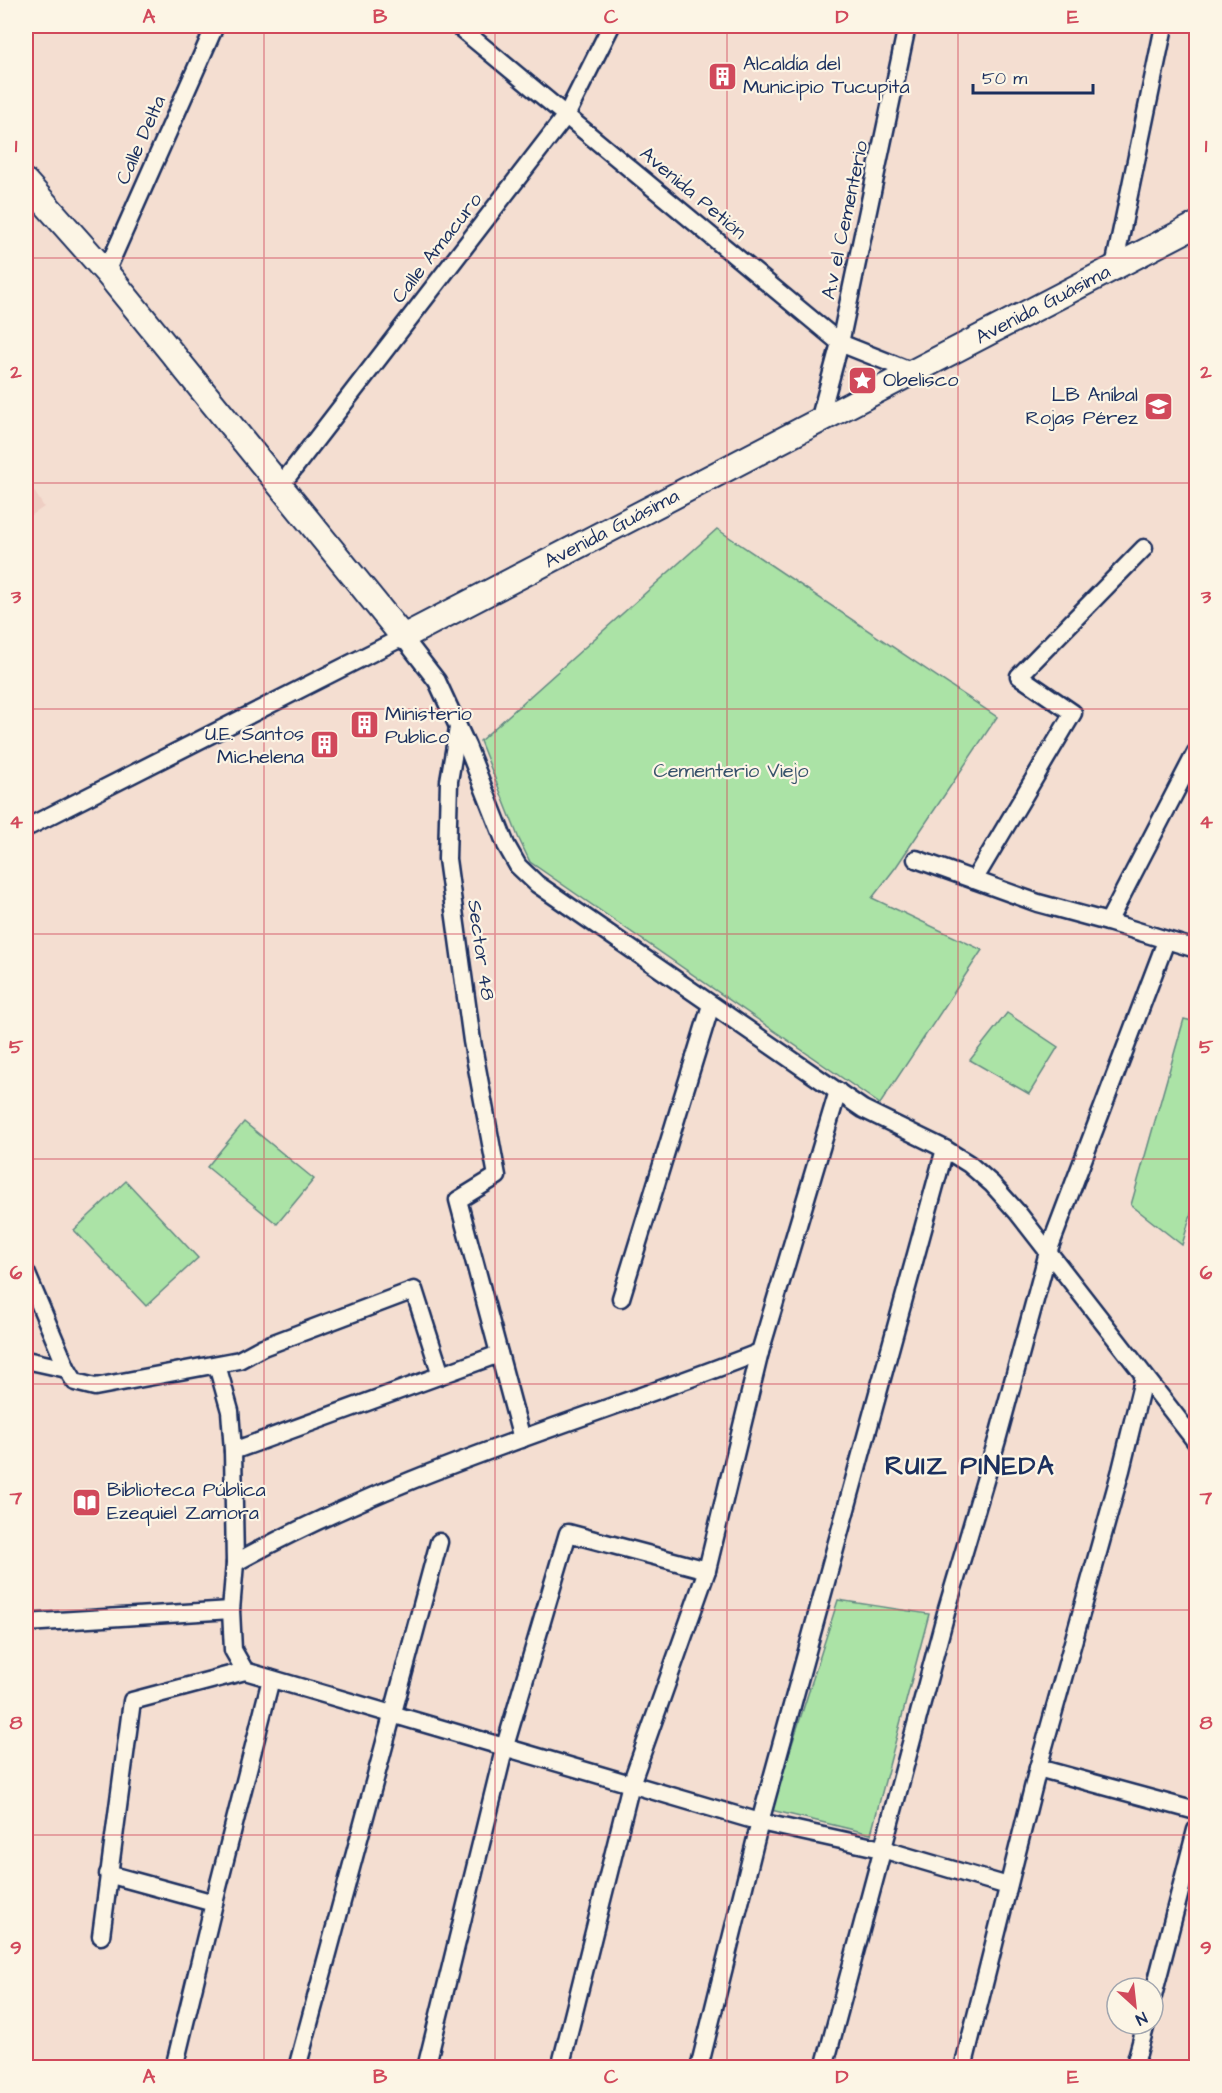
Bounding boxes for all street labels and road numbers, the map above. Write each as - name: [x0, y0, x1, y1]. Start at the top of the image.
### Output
- street label: Calle Delta: [109, 91, 173, 189]
- street label: A.v el Cementerio: [815, 138, 875, 302]
- street label: Avenida Petión: [634, 140, 752, 246]
- street label: Calle Amacuro: [385, 187, 489, 309]
- street label: Avenida Guásima: [970, 258, 1115, 351]
- street label: Avenida Guásima: [539, 482, 684, 575]
- street label: Sector 48: [460, 898, 502, 1002]

